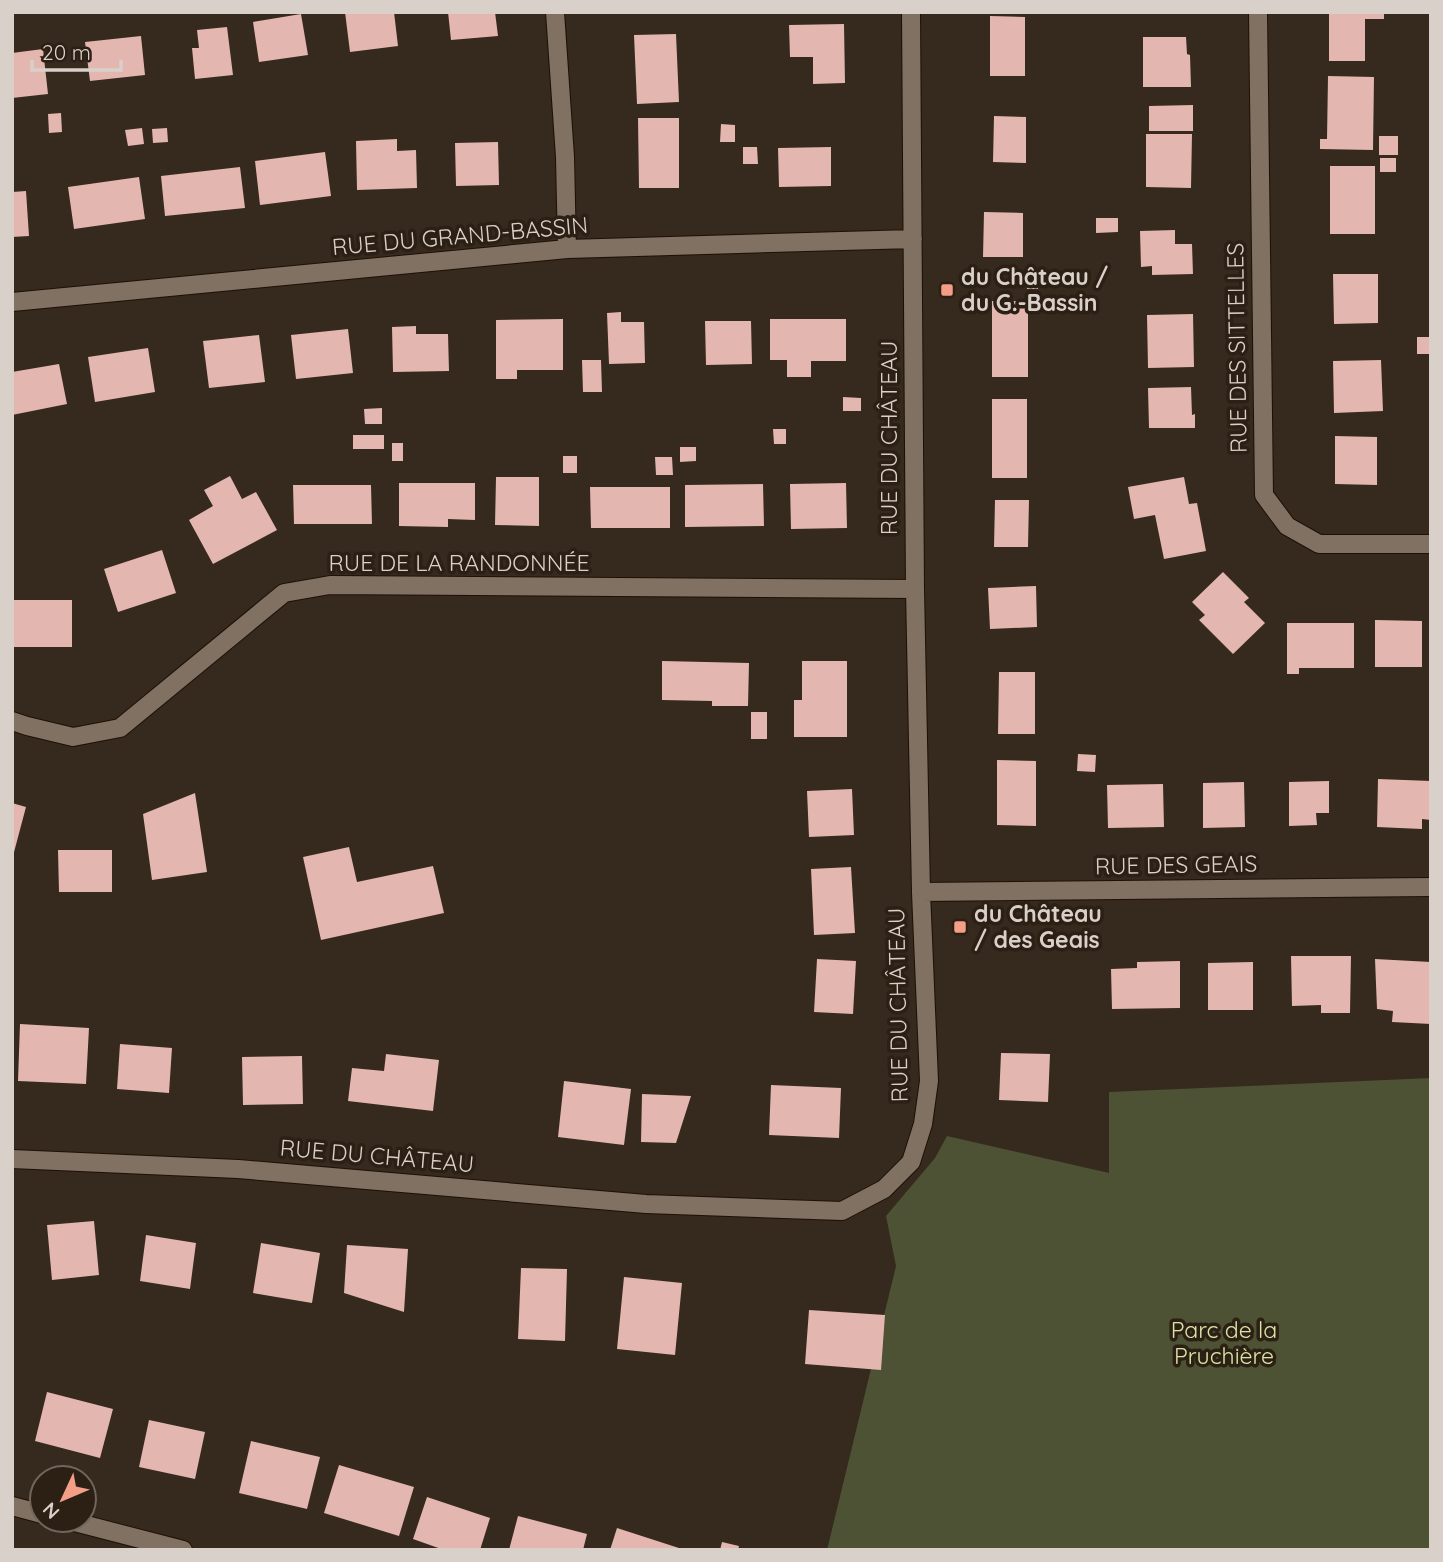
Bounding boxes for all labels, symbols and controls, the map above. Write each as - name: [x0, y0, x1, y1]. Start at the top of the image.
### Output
- scale bar: [32, 28, 121, 72]
- text: 20 m: [42, 39, 91, 65]
- street label: RUE DU GRAND-BASSIN: [331, 210, 589, 261]
- street label: RUE DES SITTELLES: [1220, 243, 1253, 454]
- place label: du Château / du G.-Bassin: [961, 262, 1108, 317]
- marker: du Château / du G.-Bassin: [939, 282, 955, 298]
- street label: RUE DU CHÂTEAU: [874, 341, 903, 535]
- street label: RUE DE LA RANDONNÉE: [328, 548, 590, 577]
- street label: RUE DES GEAIS: [1095, 849, 1257, 880]
- place label: du Château / des Geais: [974, 899, 1102, 954]
- street label: RUE DU CHÂTEAU: [881, 907, 914, 1103]
- marker: du Château / des Geais: [952, 919, 968, 935]
- street label: RUE DU CHÂTEAU: [279, 1133, 475, 1178]
- park label: Parc de la Pruchière: [1171, 1315, 1277, 1370]
- north arrow: [28, 1464, 98, 1534]
- text: N: [37, 1497, 64, 1524]

